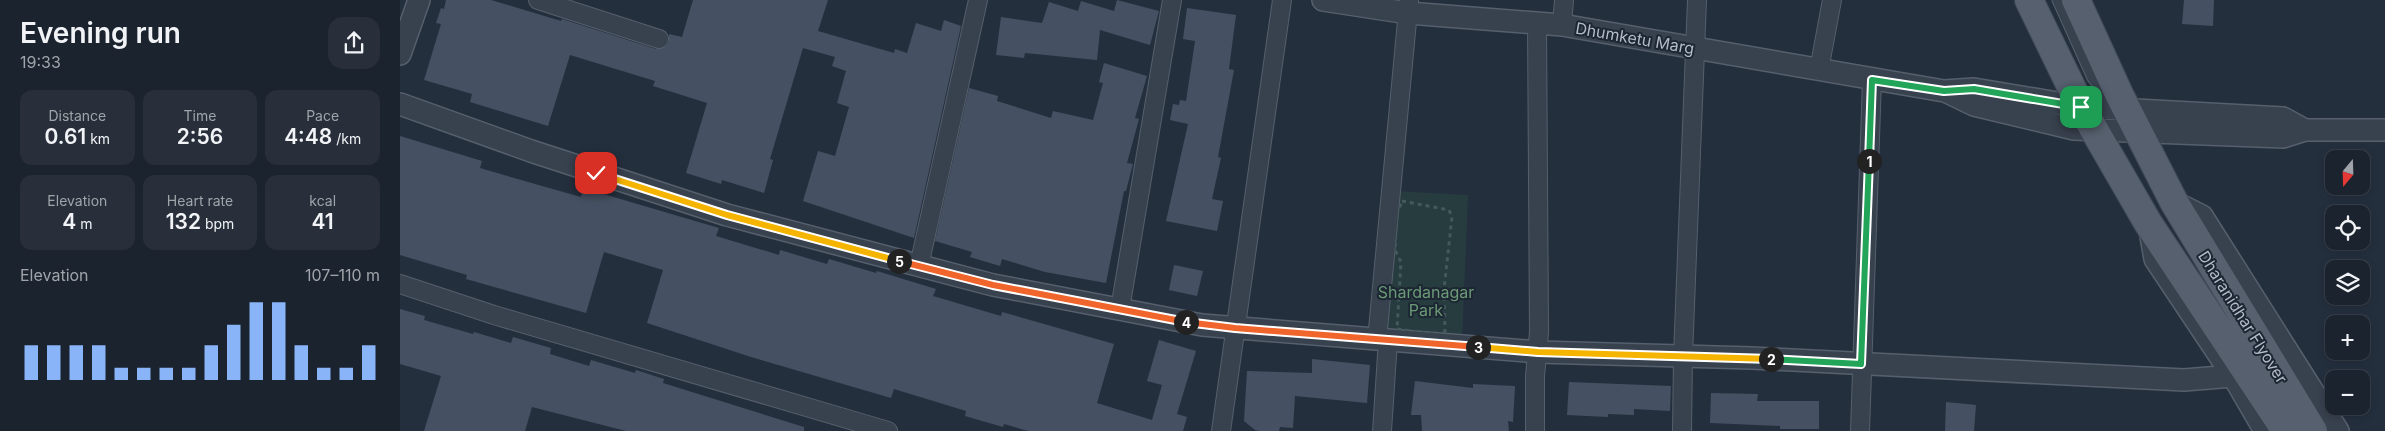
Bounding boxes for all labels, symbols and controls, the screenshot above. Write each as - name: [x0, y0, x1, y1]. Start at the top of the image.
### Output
- text: Evening run: [20, 16, 181, 50]
- button: share: [328, 17, 380, 69]
- street label: Dhumketu Marg: [1574, 18, 1696, 58]
- text: 19:33: [20, 52, 61, 72]
- pin: [2060, 86, 2102, 128]
- icon: arrive: [2067, 93, 2095, 121]
- text: Distance: [48, 107, 106, 124]
- text: Time: [184, 107, 216, 124]
- text: Pace: [306, 107, 339, 124]
- text: 0.61: [45, 124, 86, 149]
- text: 2:56: [177, 124, 223, 149]
- text: 4:48: [284, 124, 332, 149]
- text: km: [86, 130, 110, 147]
- text: /km: [332, 130, 361, 147]
- pin: 1: [1856, 148, 1882, 174]
- north arrow: [2325, 150, 2370, 195]
- map controls: [2325, 150, 2370, 415]
- pin: [575, 152, 617, 194]
- text: 1: [1866, 153, 1873, 170]
- icon: check: [582, 159, 610, 187]
- text: Elevation: [47, 192, 107, 209]
- text: Heart rate: [167, 192, 233, 209]
- text: kcal: [309, 192, 336, 209]
- button: locate: [2325, 205, 2370, 250]
- text: 4: [62, 209, 76, 234]
- text: 132: [166, 209, 201, 234]
- text: 41: [312, 209, 334, 234]
- text: m: [76, 215, 92, 232]
- text: bpm: [201, 215, 234, 232]
- street label: Dharanidhar Flyover: [2194, 247, 2292, 387]
- pin: 5: [886, 248, 912, 274]
- text: 5: [895, 253, 904, 270]
- button: layers: [2325, 260, 2370, 305]
- text: Elevation: [20, 265, 89, 285]
- text: 107–110 m: [305, 265, 380, 285]
- park label: Shardanagar Park: [1378, 282, 1474, 320]
- pin: 4: [1174, 310, 1198, 334]
- text: 4: [1182, 314, 1191, 331]
- button: +: [2325, 315, 2370, 360]
- pin: 3: [1466, 334, 1490, 360]
- text: 3: [1474, 339, 1483, 356]
- pin: 2: [1758, 346, 1784, 372]
- text: 2: [1767, 351, 1776, 368]
- button: −: [2325, 370, 2370, 415]

